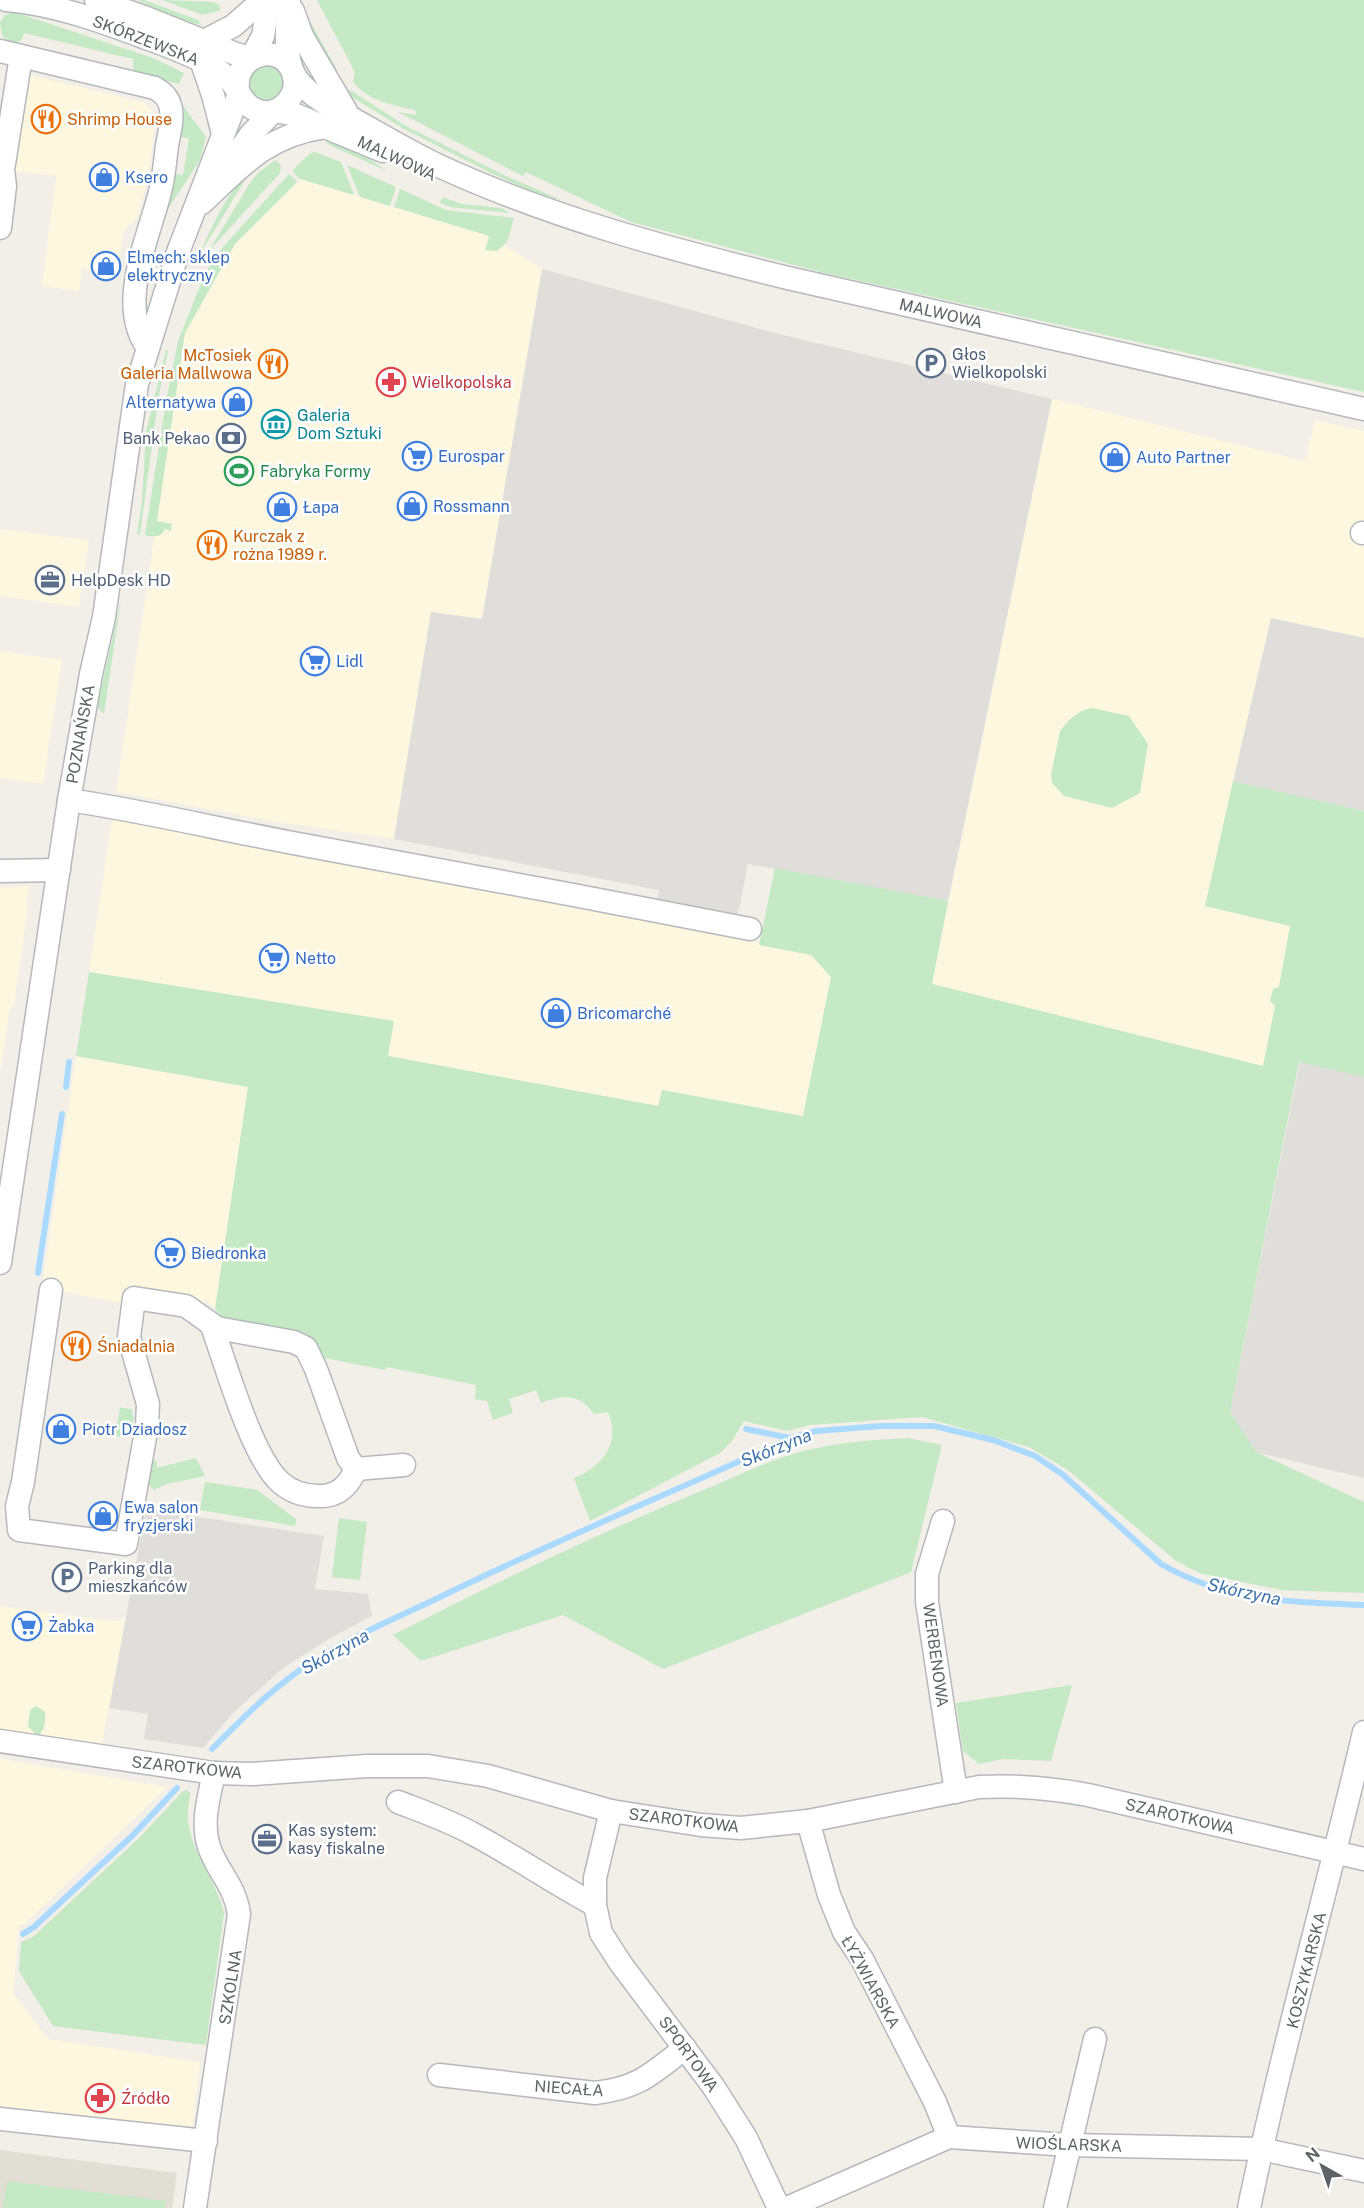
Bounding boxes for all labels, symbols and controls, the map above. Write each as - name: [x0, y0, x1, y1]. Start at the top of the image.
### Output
- street label: SKÓRZEWSKA: [90, 11, 202, 69]
- restaurant icon: Shrimp House: [30, 103, 62, 135]
- place label: Shrimp House: [67, 110, 172, 129]
- street label: MALWOWA: [354, 132, 439, 185]
- shop icon: Ksero: [88, 161, 120, 193]
- place label: Ksero: [125, 168, 168, 187]
- place label: Elmech: sklep elektryczny: [127, 248, 230, 285]
- shop icon: Elmech: sklep elektryczny: [90, 250, 122, 282]
- street label: MALWOWA: [897, 295, 984, 332]
- place label: Głos Wielkopolski: [952, 345, 1047, 382]
- place label: McTosiek Galeria Mallwowa: [120, 346, 252, 383]
- parking icon: Głos Wielkopolski: [915, 347, 947, 379]
- restaurant icon: McTosiek Galeria Mallwowa: [257, 348, 289, 380]
- pharmacy icon: Wielkopolska: [375, 366, 407, 398]
- place label: Wielkopolska: [412, 373, 512, 392]
- shop icon: Alternatywa: [221, 386, 253, 418]
- place label: Alternatywa: [125, 393, 216, 412]
- place label: Galeria Dom Sztuki: [297, 406, 382, 443]
- museum icon: Galeria Dom Sztuki: [260, 408, 292, 440]
- bank icon: Bank Pekao: [215, 422, 247, 454]
- place label: Bank Pekao: [123, 429, 210, 448]
- supermarket icon: Eurospar: [401, 440, 433, 472]
- shop icon: Auto Partner: [1099, 441, 1131, 473]
- place label: Eurospar: [438, 447, 505, 466]
- place label: Auto Partner: [1136, 448, 1231, 467]
- sports icon: Fabryka Formy: [223, 455, 255, 487]
- place label: Fabryka Formy: [260, 462, 371, 481]
- shop icon: Rossmann: [396, 490, 428, 522]
- shop icon: Łapa: [266, 491, 298, 523]
- place label: Rossmann: [433, 497, 510, 516]
- place label: Łapa: [303, 498, 339, 517]
- place label: Kurczak z rożna 1989 r.: [233, 527, 327, 564]
- restaurant icon: Kurczak z rożna 1989 r.: [196, 529, 228, 561]
- office icon: HelpDesk HD: [34, 564, 66, 596]
- place label: HelpDesk HD: [71, 571, 171, 590]
- supermarket icon: Lidl: [299, 645, 331, 677]
- place label: Lidl: [336, 652, 364, 671]
- street label: POZNAŃSKA: [61, 683, 99, 785]
- supermarket icon: Netto: [258, 942, 290, 974]
- place label: Netto: [295, 949, 336, 968]
- shop icon: Bricomarché: [540, 997, 572, 1029]
- place label: Bricomarché: [577, 1004, 671, 1023]
- supermarket icon: Biedronka: [154, 1237, 186, 1269]
- place label: Biedronka: [191, 1244, 266, 1263]
- restaurant icon: Śniadalnia: [60, 1330, 92, 1362]
- place label: Śniadalnia: [97, 1336, 175, 1356]
- shop icon: Piotr Dziadosz: [45, 1413, 77, 1445]
- place label: Piotr Dziadosz: [82, 1420, 187, 1439]
- water label: Skórzyna: [737, 1424, 814, 1471]
- place label: Ewa salon fryzjerski: [124, 1498, 198, 1535]
- shop icon: Ewa salon fryzjerski: [87, 1500, 119, 1532]
- place label: Parking dla mieszkańców: [88, 1559, 188, 1596]
- parking icon: Parking dla mieszkańców: [51, 1561, 83, 1593]
- water label: Skórzyna: [1205, 1573, 1283, 1610]
- street label: WERBENOWA: [919, 1602, 952, 1709]
- supermarket icon: Żabka: [11, 1610, 43, 1642]
- place label: Żabka: [48, 1616, 94, 1636]
- water label: Skórzyna: [297, 1624, 373, 1679]
- street label: SZAROTKOWA: [131, 1752, 243, 1783]
- street label: SZAROTKOWA: [1123, 1795, 1236, 1838]
- street label: SZAROTKOWA: [627, 1804, 740, 1837]
- place label: Kas system: kasy fiskalne: [288, 1821, 385, 1858]
- office icon: Kas system: kasy fiskalne: [251, 1823, 283, 1855]
- street label: KOSZYKARSKA: [1283, 1910, 1330, 2030]
- street label: ŁYŻWIARSKA: [837, 1932, 905, 2032]
- street label: SZKOLNA: [215, 1948, 246, 2026]
- street label: SPORTOWA: [655, 2013, 722, 2096]
- street label: NIECAŁA: [534, 2077, 604, 2100]
- pharmacy icon: Źródło: [84, 2082, 116, 2114]
- place label: Źródło: [121, 2088, 170, 2108]
- street label: WIOŚLARSKA: [1015, 2132, 1123, 2156]
- north arrow: [1292, 2136, 1352, 2196]
- text: N: [1302, 2144, 1324, 2166]

